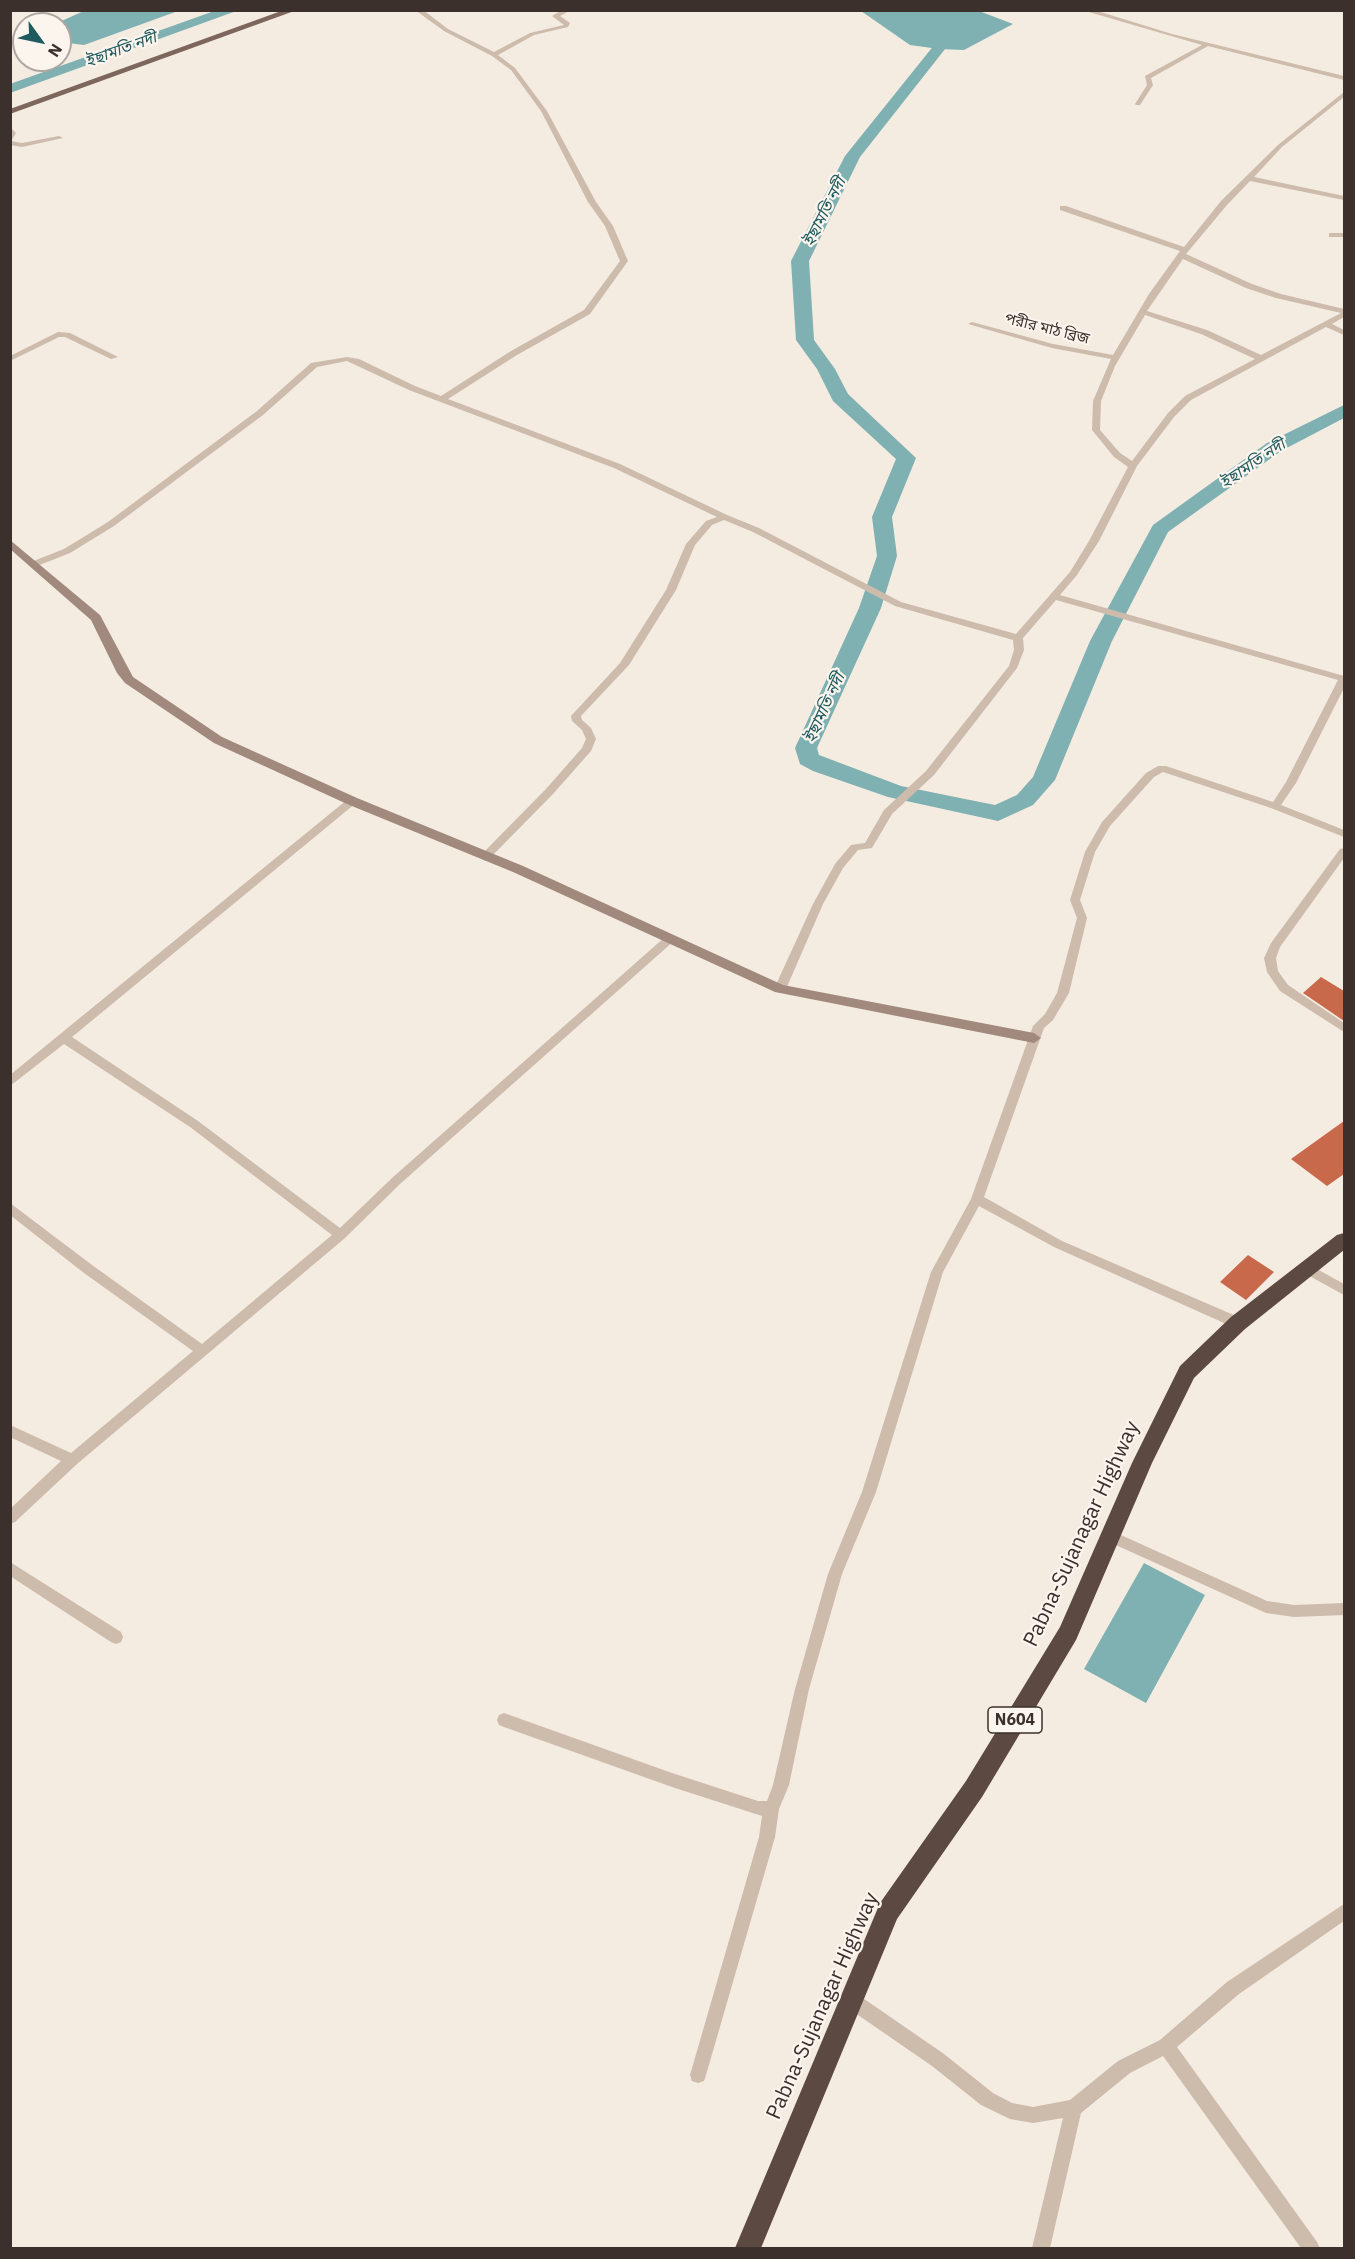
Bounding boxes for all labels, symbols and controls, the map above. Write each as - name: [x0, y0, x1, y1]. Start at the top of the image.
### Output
- north arrow: [12, 12, 72, 72]
- water label: ইছামতি নদী: [83, 28, 159, 72]
- text: N: [44, 40, 67, 61]
- water label: ইছামতি নদী: [800, 174, 850, 250]
- street label: পরীর মাঠ ব্রিজ: [1003, 310, 1091, 348]
- water label: ইছামতি নদী: [1217, 435, 1289, 493]
- water label: ইছামতি নদী: [801, 670, 849, 746]
- street label: Pabna-Sujanagar Highway: [1019, 1417, 1145, 1651]
- road number: N604: [988, 1707, 1042, 1733]
- street label: Pabna-Sujanagar Highway: [761, 1888, 885, 2124]

